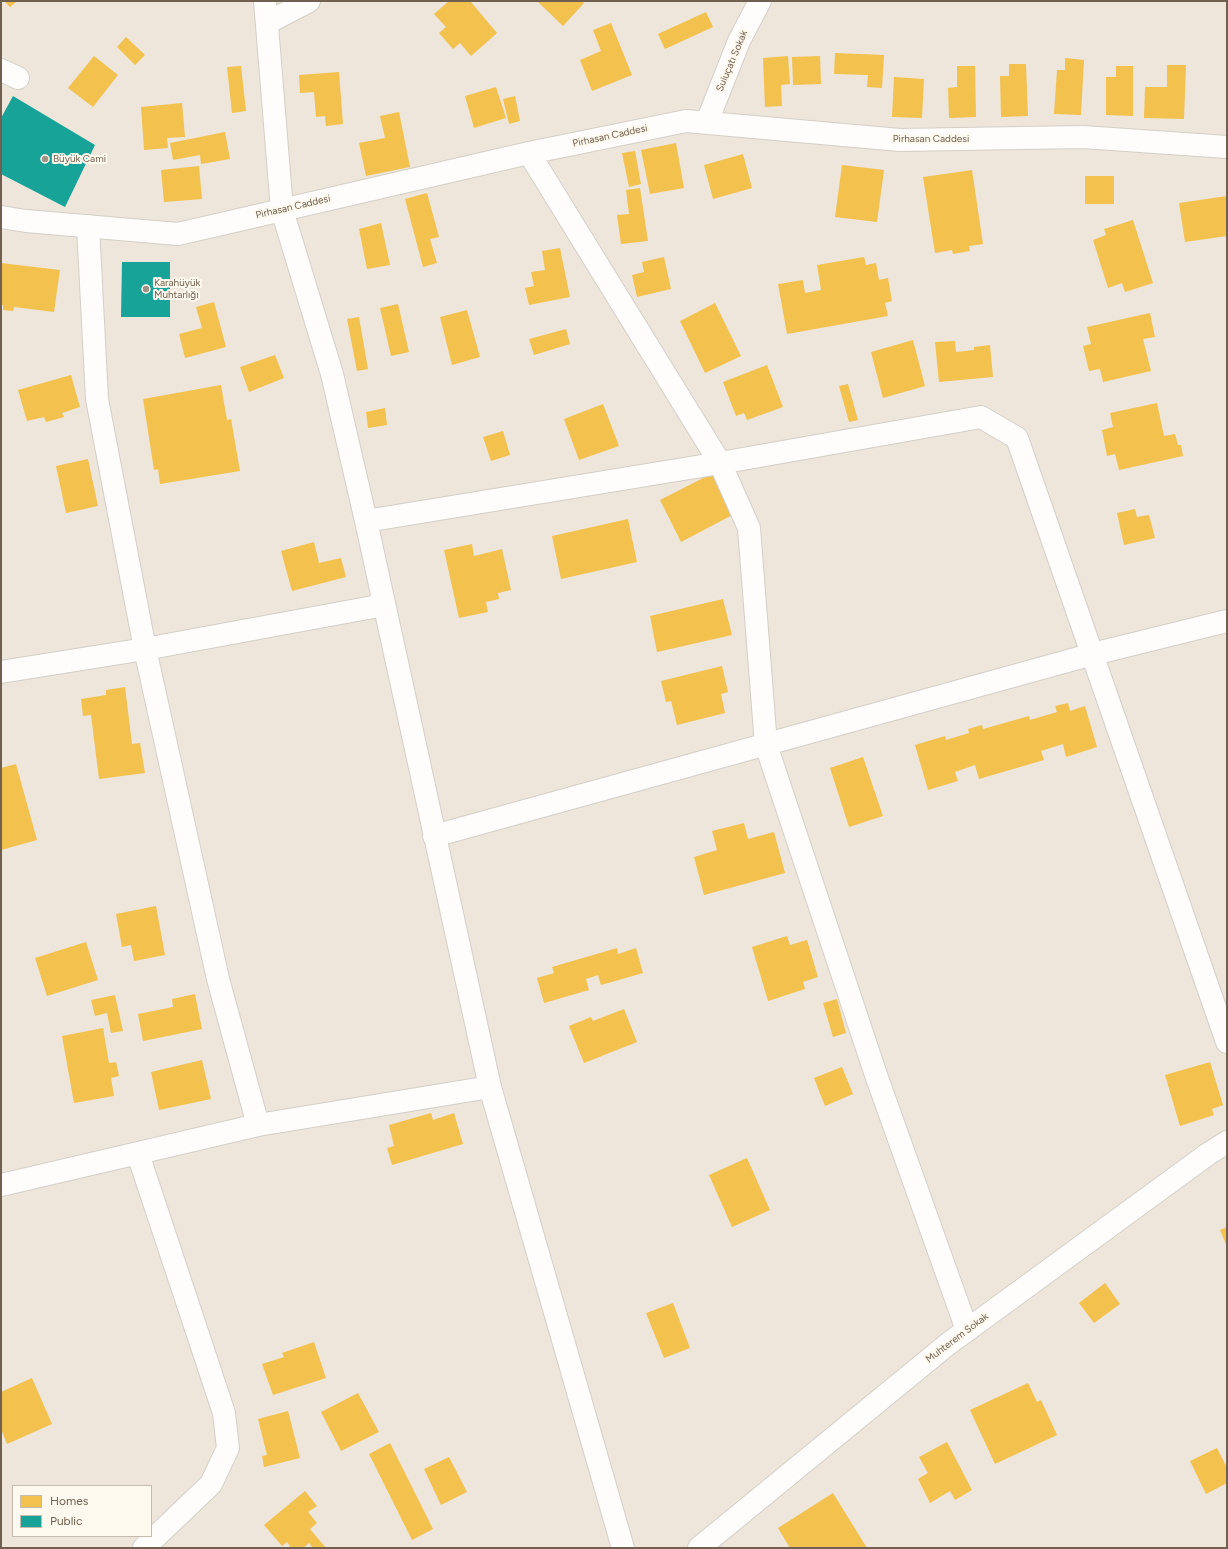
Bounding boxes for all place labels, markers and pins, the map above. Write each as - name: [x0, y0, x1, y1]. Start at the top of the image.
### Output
- place label: Büyük Cami: [53, 153, 106, 165]
- marker: Büyük Cami: [40, 154, 50, 164]
- place label: Karahüyük Muhtarlığı: [154, 277, 200, 300]
- marker: Karahüyük Muhtarlığı: [141, 284, 151, 294]

